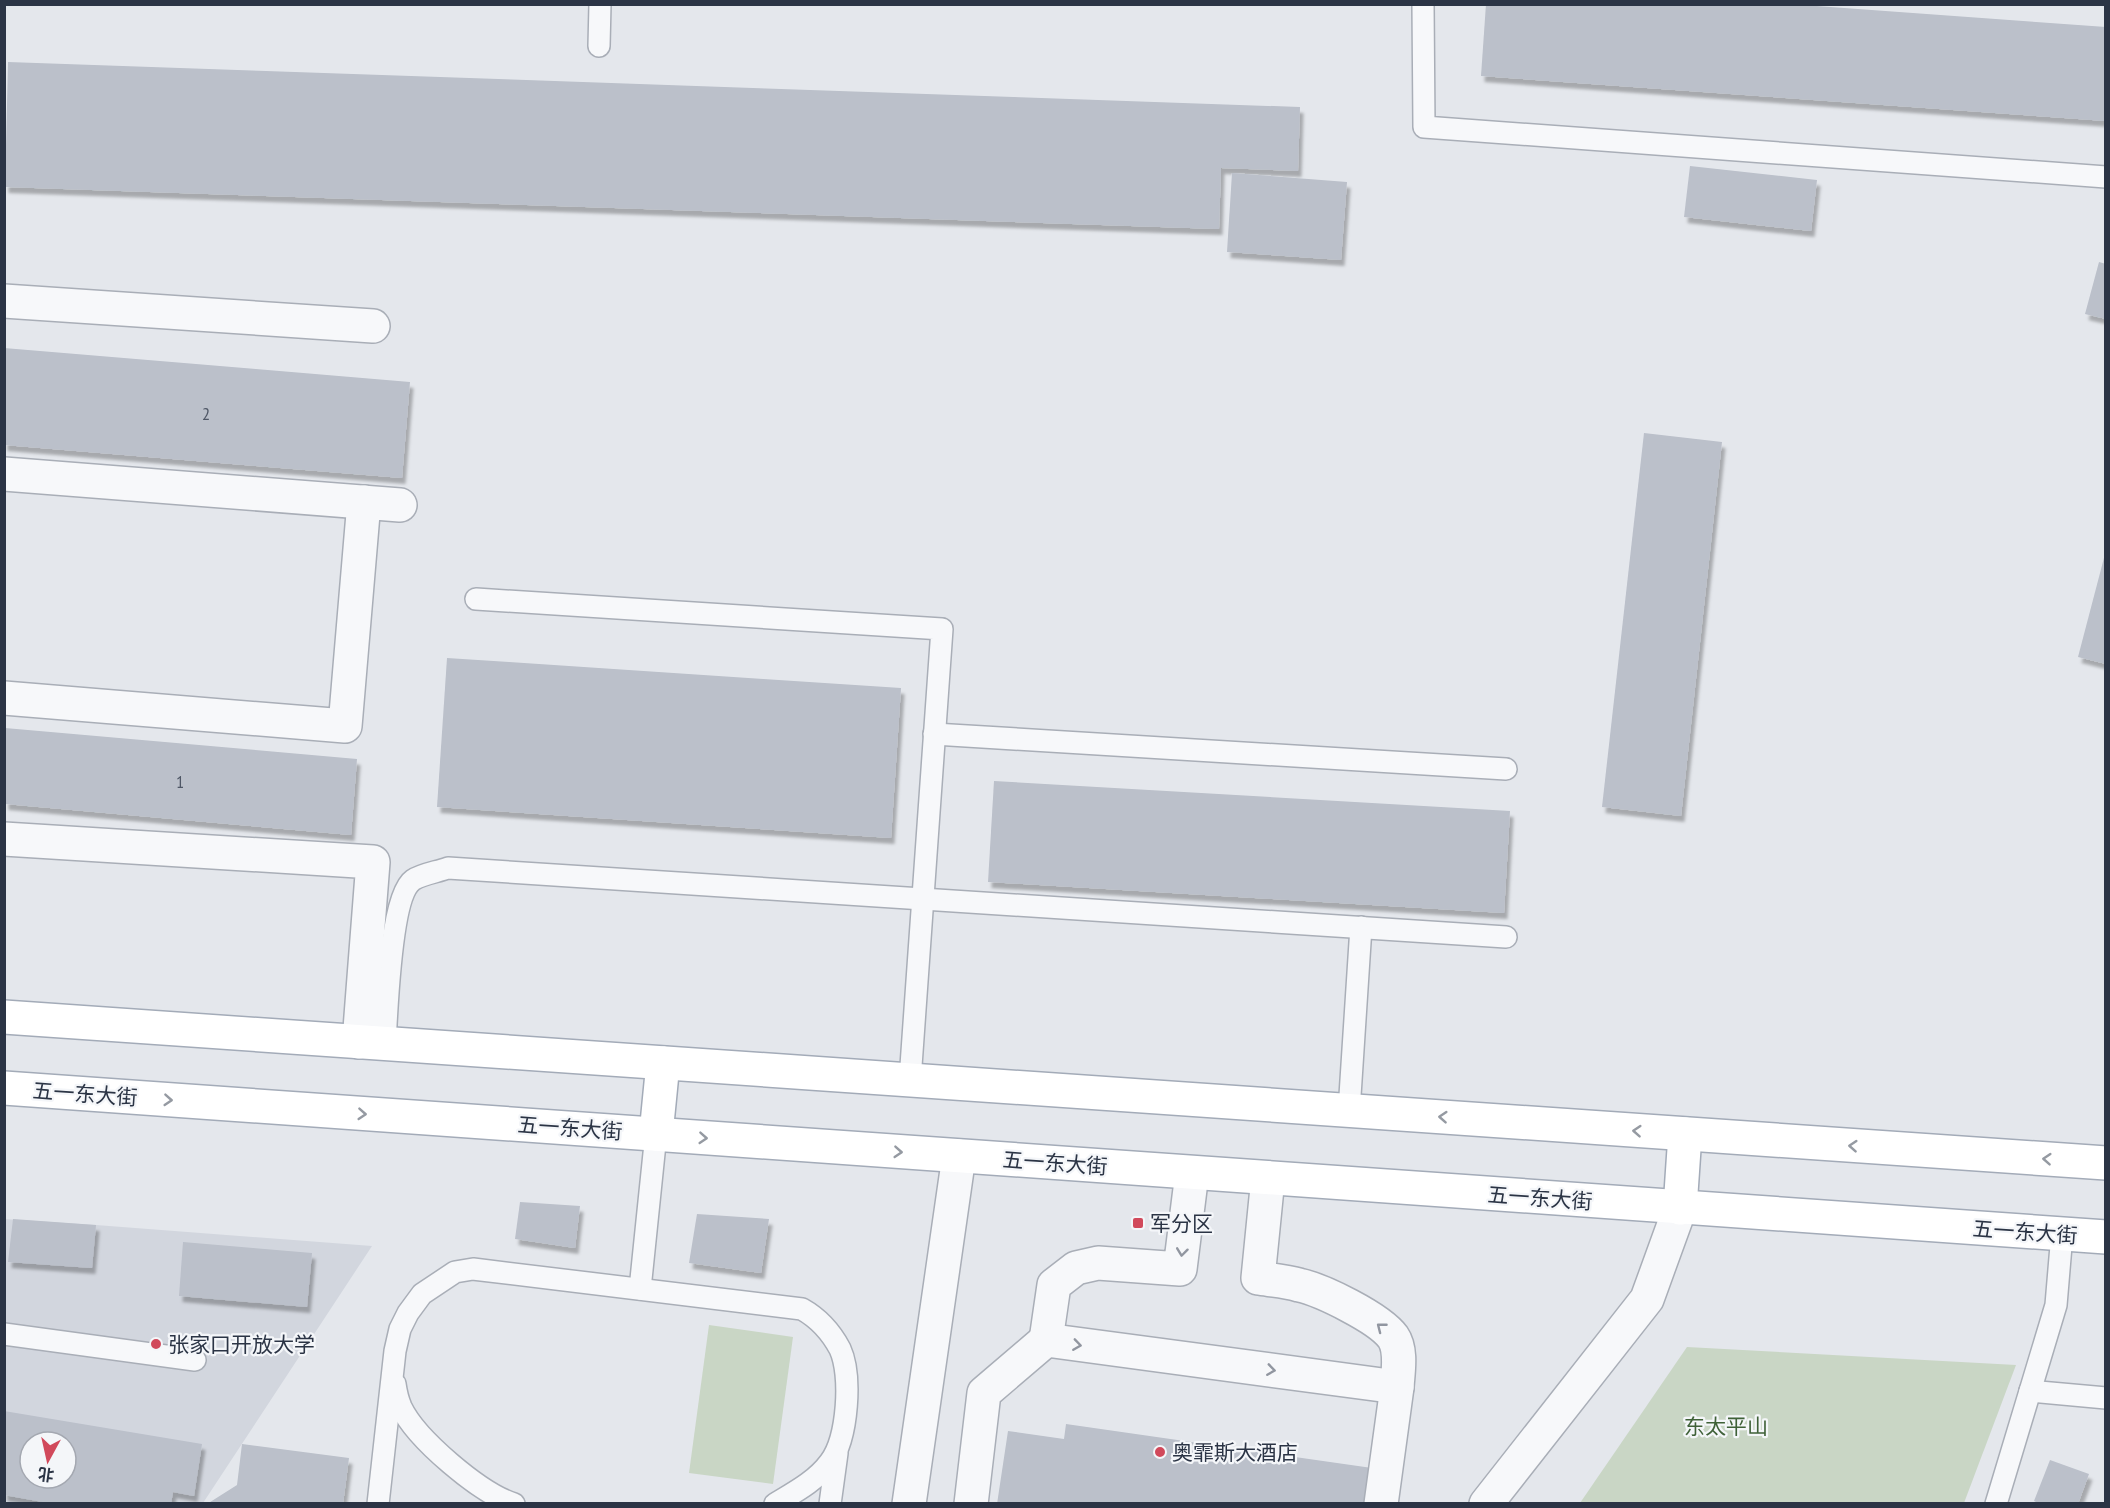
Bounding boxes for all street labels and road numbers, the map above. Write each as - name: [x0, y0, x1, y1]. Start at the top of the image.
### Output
- street label: 五一东大街: [32, 1077, 138, 1111]
- street label: 五一东大街: [517, 1111, 623, 1145]
- street label: 五一东大街: [1002, 1146, 1108, 1180]
- street label: 五一东大街: [1487, 1181, 1593, 1215]
- street label: 五一东大街: [1972, 1215, 2078, 1249]

